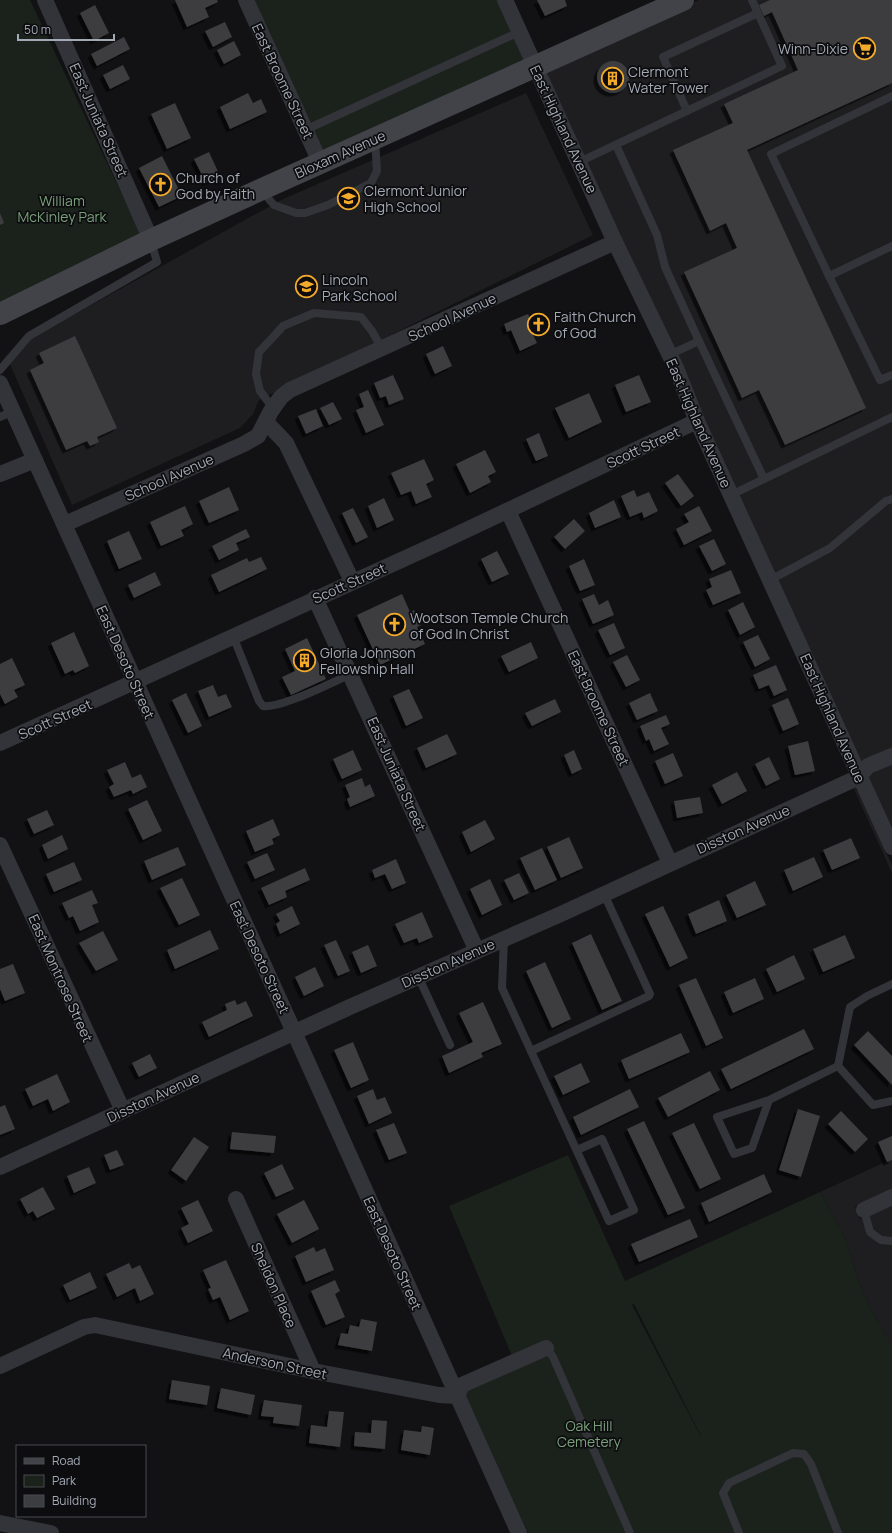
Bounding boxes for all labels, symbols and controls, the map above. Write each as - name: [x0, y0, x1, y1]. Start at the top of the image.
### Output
- scale bar: [18, 16, 114, 42]
- street label: East Broome Street: [248, 20, 318, 142]
- text: 50 m: [24, 21, 51, 38]
- supermarket icon: Winn-Dixie: [851, 35, 877, 61]
- place label: Winn-Dixie: [778, 39, 848, 58]
- street label: East Juniata Street: [65, 60, 133, 180]
- street label: East Highland Avenue: [526, 62, 602, 196]
- place label: Clermont Water Tower: [628, 62, 709, 97]
- building icon: Clermont Water Tower: [600, 66, 626, 92]
- street label: Bloxam Avenue: [292, 125, 388, 183]
- place label: Church of God by Faith: [176, 168, 255, 203]
- church icon: Church of God by Faith: [147, 172, 173, 198]
- place label: Clermont Junior High School: [364, 181, 467, 216]
- school or university icon: Clermont Junior High School: [336, 185, 362, 211]
- park label: William McKinley Park: [18, 191, 107, 226]
- place label: Lincoln Park School: [322, 270, 397, 305]
- school or university icon: Lincoln Park School: [293, 274, 319, 300]
- street label: School Avenue: [405, 288, 499, 346]
- place label: Faith Church of God: [554, 307, 636, 342]
- church icon: Faith Church of God: [526, 311, 552, 337]
- street label: East Highland Avenue: [662, 356, 736, 490]
- street label: Scott Street: [603, 422, 683, 472]
- street label: School Avenue: [122, 449, 216, 505]
- street label: Scott Street: [309, 558, 389, 608]
- street label: East Desoto Street: [92, 602, 160, 722]
- place label: Wootson Temple Church of God In Christ: [410, 608, 568, 643]
- church icon: Wootson Temple Church of God In Christ: [382, 612, 408, 638]
- place label: Gloria Johnson Fellowship Hall: [320, 643, 416, 678]
- building icon: Gloria Johnson Fellowship Hall: [291, 647, 317, 673]
- street label: East Broome Street: [564, 647, 634, 769]
- street label: East Highland Avenue: [796, 651, 870, 785]
- street label: Scott Street: [15, 694, 95, 744]
- street label: East Juniata Street: [363, 714, 431, 834]
- street label: Disston Avenue: [693, 800, 793, 858]
- street label: East Desoto Street: [226, 898, 295, 1017]
- street label: East Montrose Street: [24, 911, 98, 1045]
- street label: Disston Avenue: [398, 934, 498, 992]
- street label: Disston Avenue: [104, 1067, 202, 1127]
- street label: East Desoto Street: [359, 1193, 427, 1313]
- street label: Sheldon Place: [247, 1239, 301, 1331]
- street label: Anderson Street: [221, 1343, 329, 1383]
- park label: Oak Hill Cemetery: [557, 1416, 622, 1451]
- legend: [16, 1445, 146, 1517]
- text: Road: [52, 1452, 80, 1469]
- text: Park: [52, 1472, 77, 1489]
- text: Building: [52, 1492, 96, 1509]

